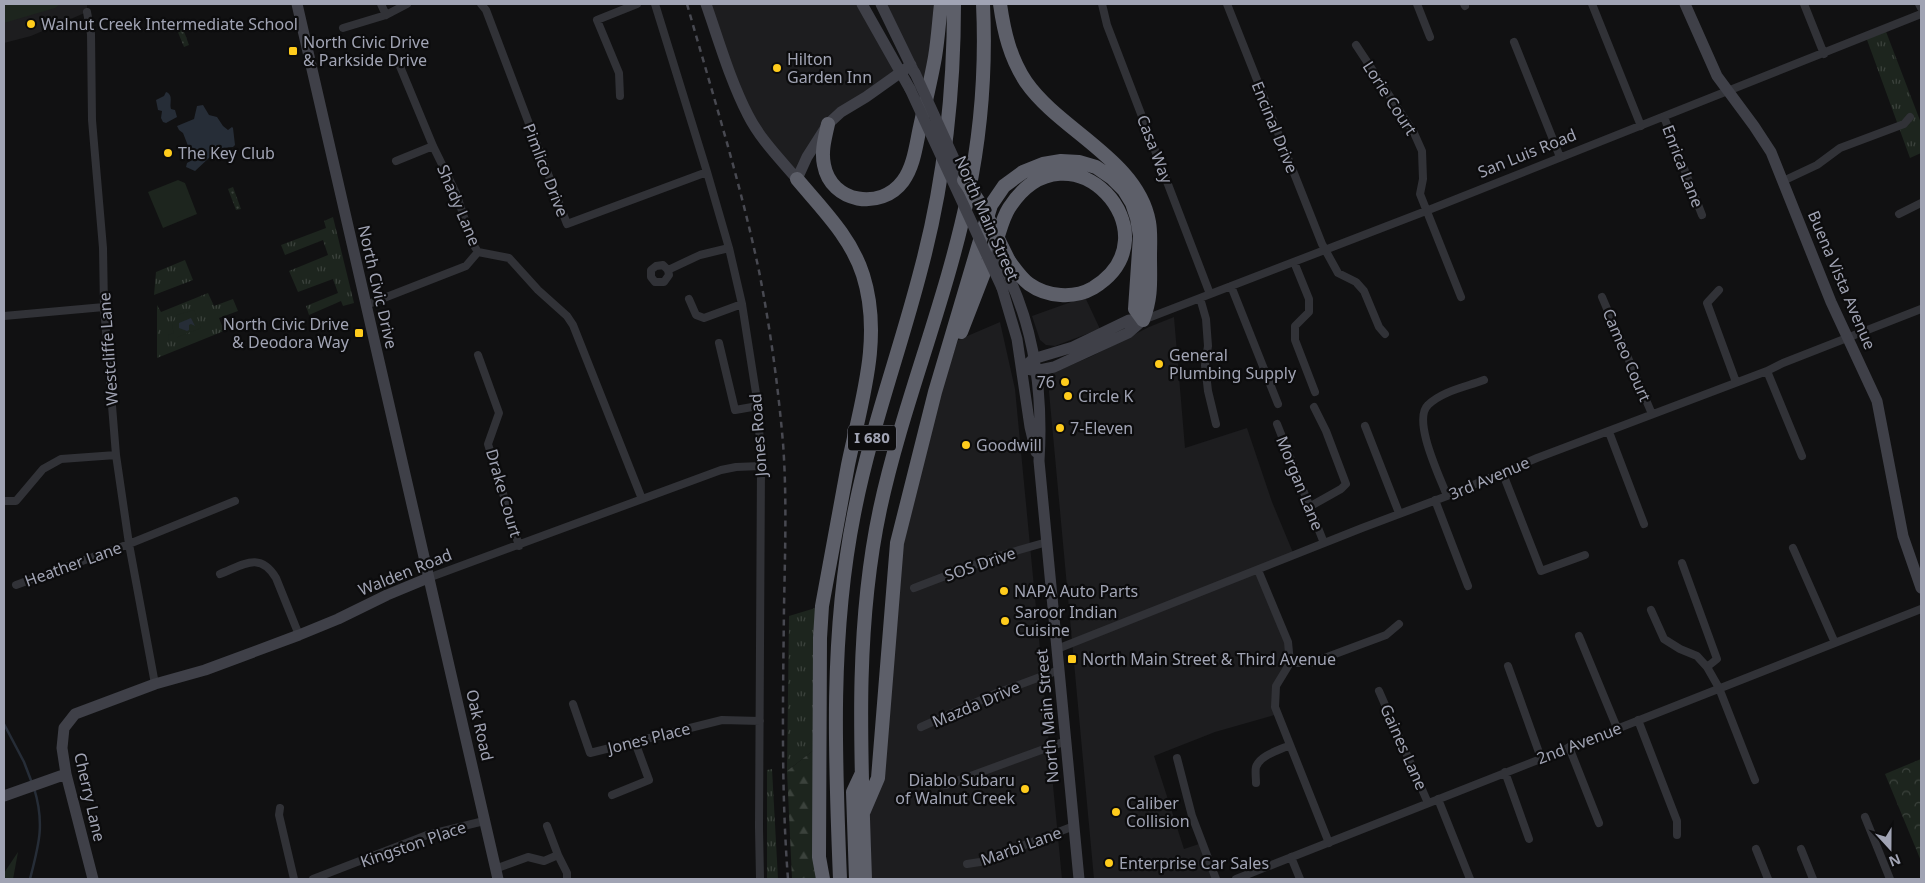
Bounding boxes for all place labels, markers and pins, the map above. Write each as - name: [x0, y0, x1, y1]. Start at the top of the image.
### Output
- place label: Walnut Creek Intermediate School: [41, 13, 298, 35]
- marker: Walnut Creek Intermediate School: [25, 18, 37, 30]
- place label: North Civic Drive & Parkside Drive: [303, 31, 429, 71]
- marker: North Civic Drive & Parkside Drive: [287, 45, 299, 57]
- place label: Hilton Garden Inn: [787, 48, 872, 88]
- marker: Hilton Garden Inn: [771, 62, 783, 74]
- place label: The Key Club: [178, 142, 275, 164]
- marker: The Key Club: [162, 147, 174, 159]
- place label: North Civic Drive & Deodora Way: [223, 313, 350, 353]
- marker: North Civic Drive & Deodora Way: [353, 327, 365, 339]
- place label: General Plumbing Supply: [1169, 344, 1297, 384]
- marker: General Plumbing Supply: [1153, 358, 1165, 370]
- place label: 76: [1037, 371, 1055, 393]
- marker: 76: [1059, 376, 1071, 388]
- place label: Circle K: [1078, 385, 1134, 407]
- marker: Circle K: [1062, 390, 1074, 402]
- place label: 7-Eleven: [1070, 417, 1133, 439]
- marker: 7-Eleven: [1054, 422, 1066, 434]
- place label: Goodwill: [976, 434, 1042, 456]
- marker: Goodwill: [960, 439, 972, 451]
- place label: NAPA Auto Parts: [1014, 580, 1138, 602]
- marker: NAPA Auto Parts: [998, 585, 1010, 597]
- place label: Saroor Indian Cuisine: [1015, 601, 1117, 641]
- marker: Saroor Indian Cuisine: [999, 615, 1011, 627]
- place label: North Main Street & Third Avenue: [1082, 648, 1336, 670]
- marker: North Main Street & Third Avenue: [1066, 653, 1078, 665]
- place label: Diablo Subaru of Walnut Creek: [895, 769, 1015, 809]
- marker: Diablo Subaru of Walnut Creek: [1019, 783, 1031, 795]
- place label: Caliber Collision: [1126, 792, 1190, 832]
- marker: Caliber Collision: [1110, 806, 1122, 818]
- place label: Enterprise Car Sales: [1119, 852, 1269, 874]
- marker: Enterprise Car Sales: [1103, 857, 1115, 869]

